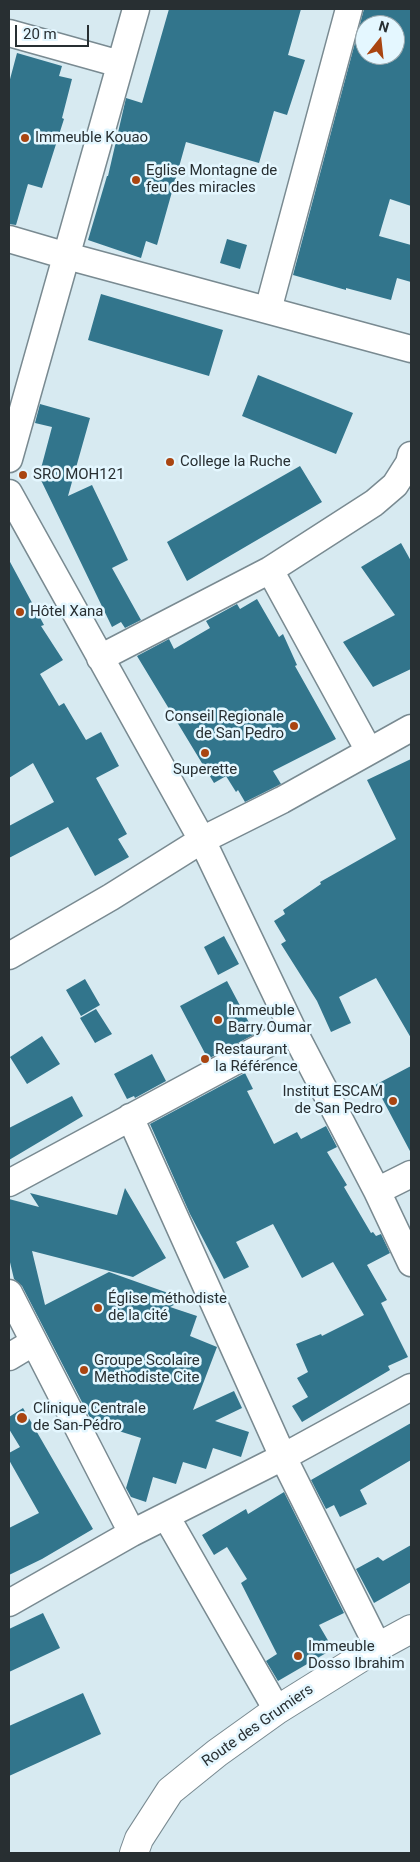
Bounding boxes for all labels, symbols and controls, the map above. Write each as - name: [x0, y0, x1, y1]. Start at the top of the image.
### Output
- scale bar: [18, 15, 91, 47]
- north arrow: [355, 15, 405, 65]
- text: N: [377, 17, 391, 36]
- text: 20 m: [23, 25, 57, 43]
- place label: Immeuble Kouao: [35, 129, 148, 147]
- marker: Immeuble Kouao: [19, 132, 31, 144]
- place label: Eglise Montagne de feu des miracles: [146, 162, 277, 197]
- marker: Eglise Montagne de feu des miracles: [130, 174, 142, 186]
- place label: College la Ruche: [180, 453, 291, 471]
- marker: College la Ruche: [164, 456, 176, 468]
- place label: SRO MOH121: [33, 466, 125, 484]
- marker: SRO MOH121: [17, 469, 29, 481]
- place label: Hôtel Xana: [30, 603, 103, 621]
- marker: Hôtel Xana: [14, 606, 26, 618]
- place label: Conseil Regionale de San Pedro: [165, 708, 284, 743]
- marker: Conseil Regionale de San Pedro: [288, 720, 300, 732]
- marker: Superette: [199, 747, 211, 759]
- place label: Superette: [173, 761, 237, 779]
- place label: Immeuble Barry Oumar: [228, 1002, 312, 1037]
- marker: Immeuble Barry Oumar: [212, 1014, 224, 1026]
- place label: Restaurant la Référence: [215, 1041, 298, 1076]
- marker: Restaurant la Référence: [199, 1053, 211, 1065]
- place label: Institut ESCAM de San Pedro: [282, 1083, 383, 1118]
- marker: Institut ESCAM de San Pedro: [387, 1095, 399, 1107]
- place label: Église méthodiste de la cité: [108, 1290, 227, 1325]
- marker: Église méthodiste de la cité: [92, 1302, 104, 1314]
- place label: Groupe Scolaire Methodiste Cite: [94, 1352, 200, 1387]
- marker: Groupe Scolaire Methodiste Cite: [78, 1364, 90, 1376]
- place label: Clinique Centrale de San-Pédro: [33, 1400, 146, 1435]
- marker: Clinique Centrale de San-Pédro: [15, 1411, 29, 1425]
- place label: Immeuble Dosso Ibrahim: [308, 1638, 405, 1673]
- marker: Immeuble Dosso Ibrahim: [292, 1650, 304, 1662]
- street label: Route des Grumiers: [199, 1681, 317, 1771]

